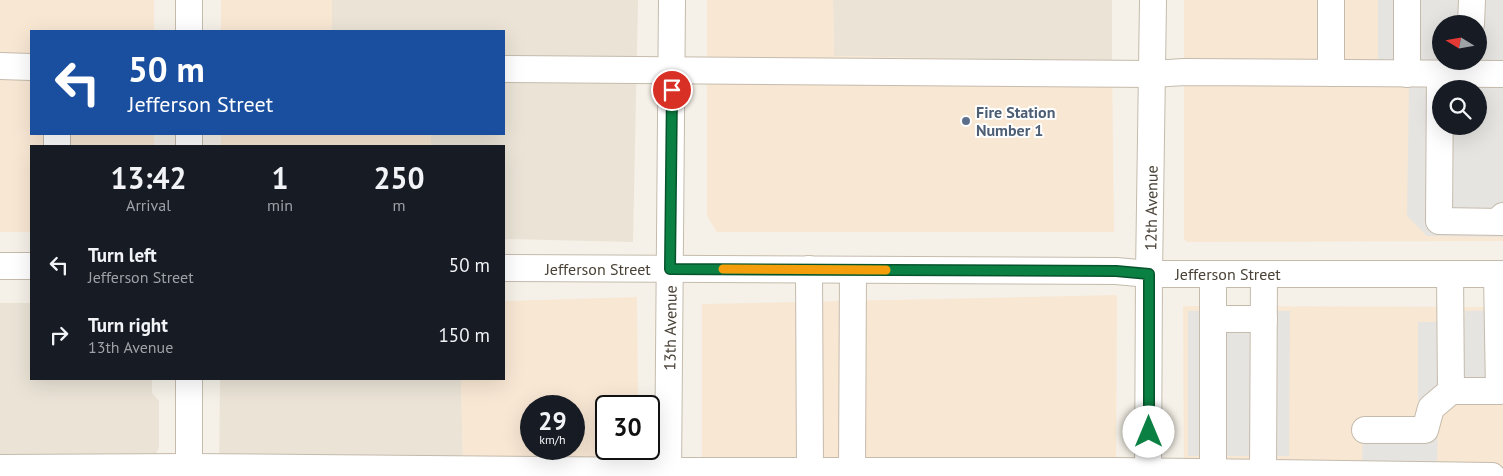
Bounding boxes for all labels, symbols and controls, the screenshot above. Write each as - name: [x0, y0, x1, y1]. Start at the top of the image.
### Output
- north arrow: [1432, 15, 1488, 70]
- map controls: [1432, 15, 1487, 135]
- text: 50 m: [128, 46, 205, 92]
- icon: left: [45, 50, 110, 115]
- pin: [651, 69, 693, 111]
- icon: arrive: [658, 76, 686, 104]
- button: search: [1432, 80, 1487, 135]
- text: Jefferson Street: [128, 90, 273, 118]
- place label: Fire Station Number 1: [976, 102, 1055, 140]
- marker: Fire Station Number 1: [960, 115, 972, 127]
- text: 13:42: [110, 158, 187, 197]
- text: 1: [272, 158, 289, 197]
- text: 250: [373, 158, 425, 197]
- street label: 12th Avenue: [1140, 165, 1162, 251]
- text: Arrival: [126, 195, 171, 215]
- text: min: [267, 195, 293, 215]
- text: m: [393, 195, 406, 215]
- text: Turn left: [88, 243, 157, 267]
- icon: left: [45, 251, 73, 279]
- text: 50 m: [449, 253, 490, 277]
- street label: Jefferson Street: [544, 259, 651, 279]
- street label: Jefferson Street: [1174, 264, 1281, 284]
- text: Jefferson Street: [88, 267, 194, 287]
- street label: 13th Avenue: [659, 285, 681, 371]
- text: Turn right: [88, 313, 168, 337]
- icon: right: [45, 321, 73, 349]
- text: 150 m: [438, 323, 490, 347]
- text: 13th Avenue: [88, 337, 173, 357]
- speed limit sign: 30: [595, 395, 660, 460]
- text: 29: [538, 405, 567, 437]
- position arrow: [1122, 405, 1174, 457]
- text: km/h: [539, 432, 566, 447]

